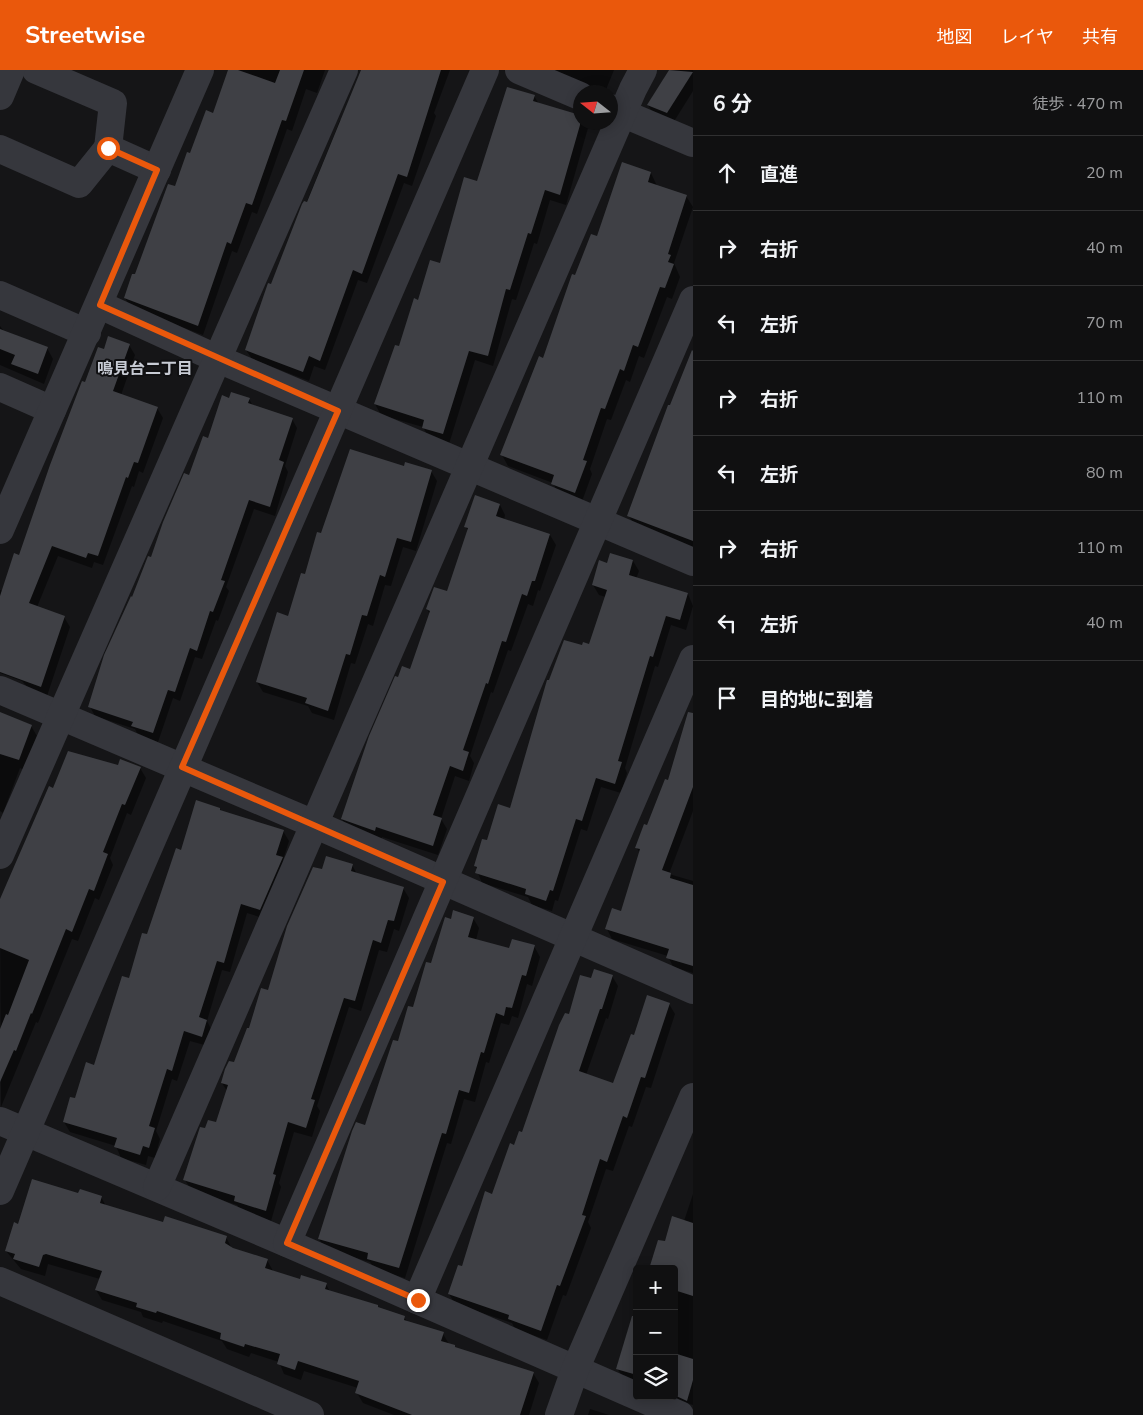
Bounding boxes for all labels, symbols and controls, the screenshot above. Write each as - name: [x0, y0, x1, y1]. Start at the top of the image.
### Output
- text: Streetwise: [25, 19, 145, 51]
- text: 地図: [937, 25, 973, 49]
- text: レイヤ: [1001, 25, 1054, 49]
- text: 共有: [1082, 25, 1118, 49]
- north arrow: [573, 85, 618, 130]
- text: 6 分: [713, 90, 752, 118]
- text: 徒歩 · 470 m: [1033, 93, 1123, 115]
- route start: [97, 137, 120, 160]
- icon: ahead: [713, 159, 741, 187]
- text: 直進: [760, 162, 798, 188]
- text: 20 m: [1086, 162, 1123, 184]
- icon: right: [713, 234, 741, 262]
- text: 右折: [760, 237, 798, 263]
- text: 40 m: [1086, 237, 1123, 259]
- icon: left: [713, 309, 741, 337]
- text: 左折: [760, 312, 798, 338]
- text: 70 m: [1086, 312, 1123, 334]
- district label: 鳴見台二丁目: [97, 358, 193, 380]
- icon: right: [713, 384, 741, 412]
- text: 右折: [760, 387, 798, 413]
- text: 110 m: [1076, 387, 1123, 409]
- icon: left: [713, 459, 741, 487]
- text: 左折: [760, 462, 798, 488]
- text: 80 m: [1086, 462, 1123, 484]
- icon: right: [713, 534, 741, 562]
- text: 右折: [760, 537, 798, 563]
- text: 110 m: [1076, 537, 1123, 559]
- icon: left: [713, 609, 741, 637]
- text: 左折: [760, 612, 798, 638]
- text: 40 m: [1086, 612, 1123, 634]
- icon: arrive: [713, 684, 741, 712]
- text: 目的地に到着: [760, 687, 874, 713]
- map controls: [633, 1265, 678, 1400]
- button: +: [633, 1265, 678, 1310]
- route end: [407, 1289, 430, 1312]
- button: −: [633, 1310, 678, 1355]
- button: layers: [633, 1355, 678, 1400]

